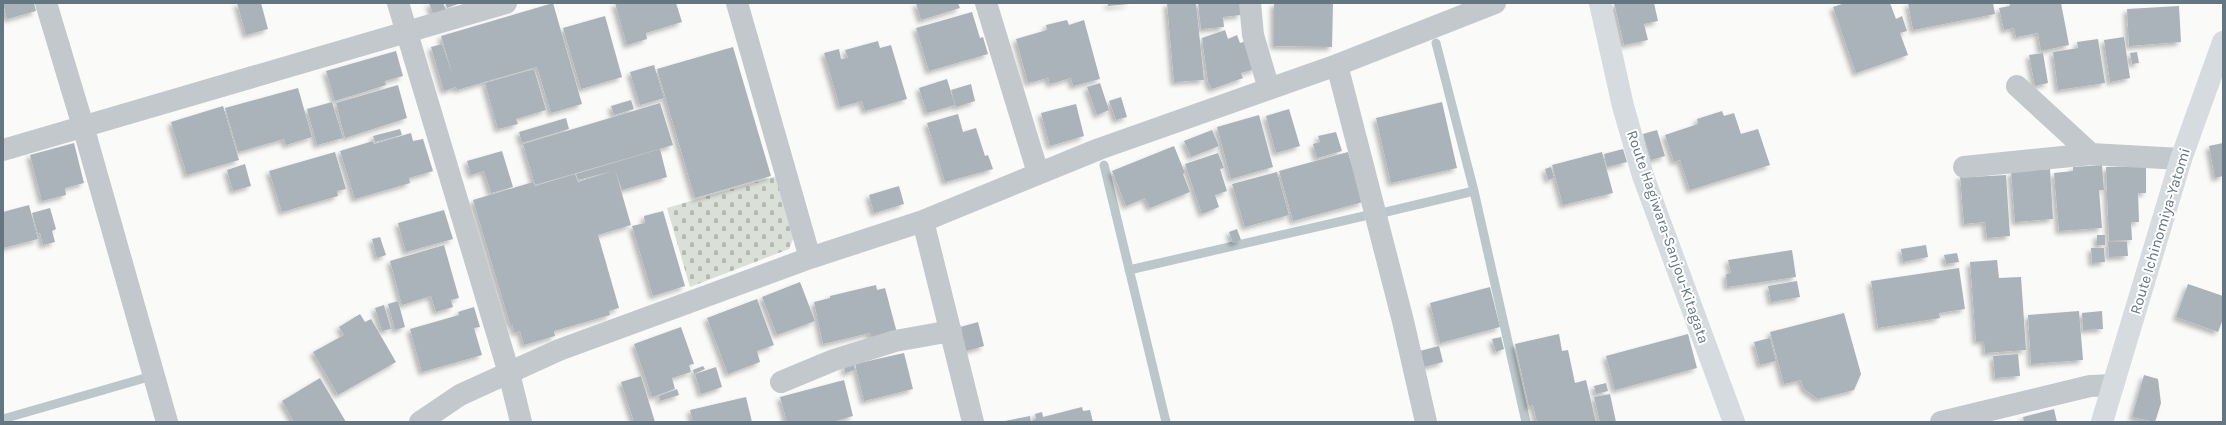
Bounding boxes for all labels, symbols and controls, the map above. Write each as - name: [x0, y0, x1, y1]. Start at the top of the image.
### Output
- street label: Route Hagiwara-Sanjou-Kitagata: [1623, 128, 1713, 346]
- street label: Route Ichinomiya-Yatomi: [2126, 146, 2194, 316]

